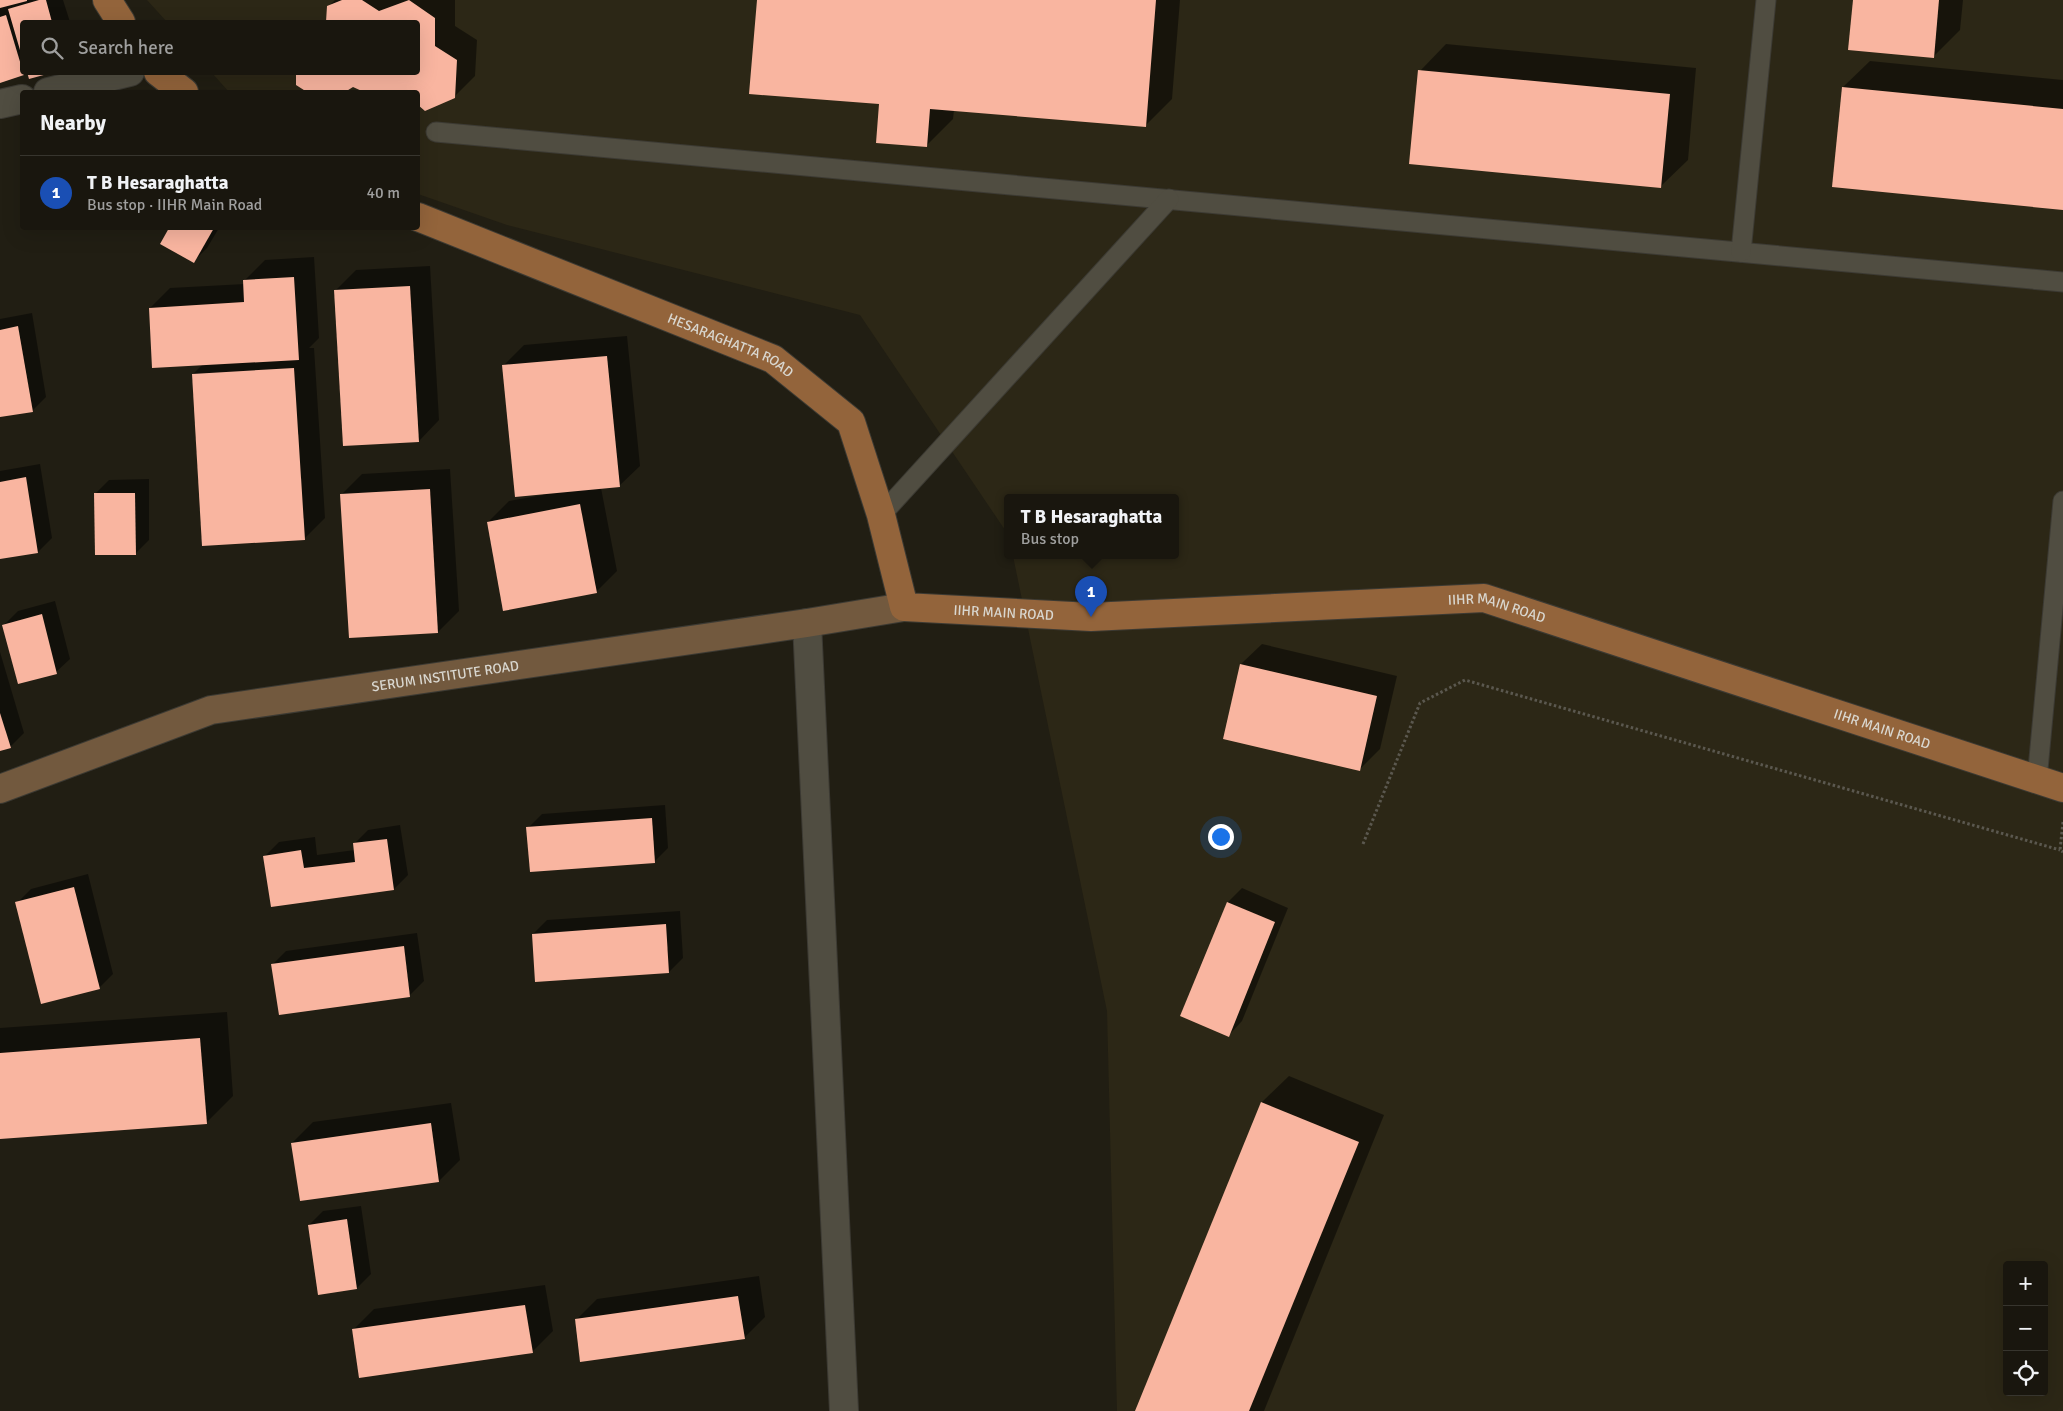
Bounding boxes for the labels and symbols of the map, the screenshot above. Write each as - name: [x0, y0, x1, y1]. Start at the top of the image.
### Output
- street label: HESARAGHATTA ROAD: [665, 309, 797, 381]
- pin: 1: [1075, 576, 1107, 617]
- street label: IIHR MAIN ROAD: [1447, 589, 1548, 626]
- street label: IIHR MAIN ROAD: [953, 601, 1054, 624]
- street label: SERUM INSTITUTE ROAD: [370, 657, 520, 695]
- street label: IIHR MAIN ROAD: [1832, 705, 1933, 752]
- your location: [1208, 824, 1234, 850]

